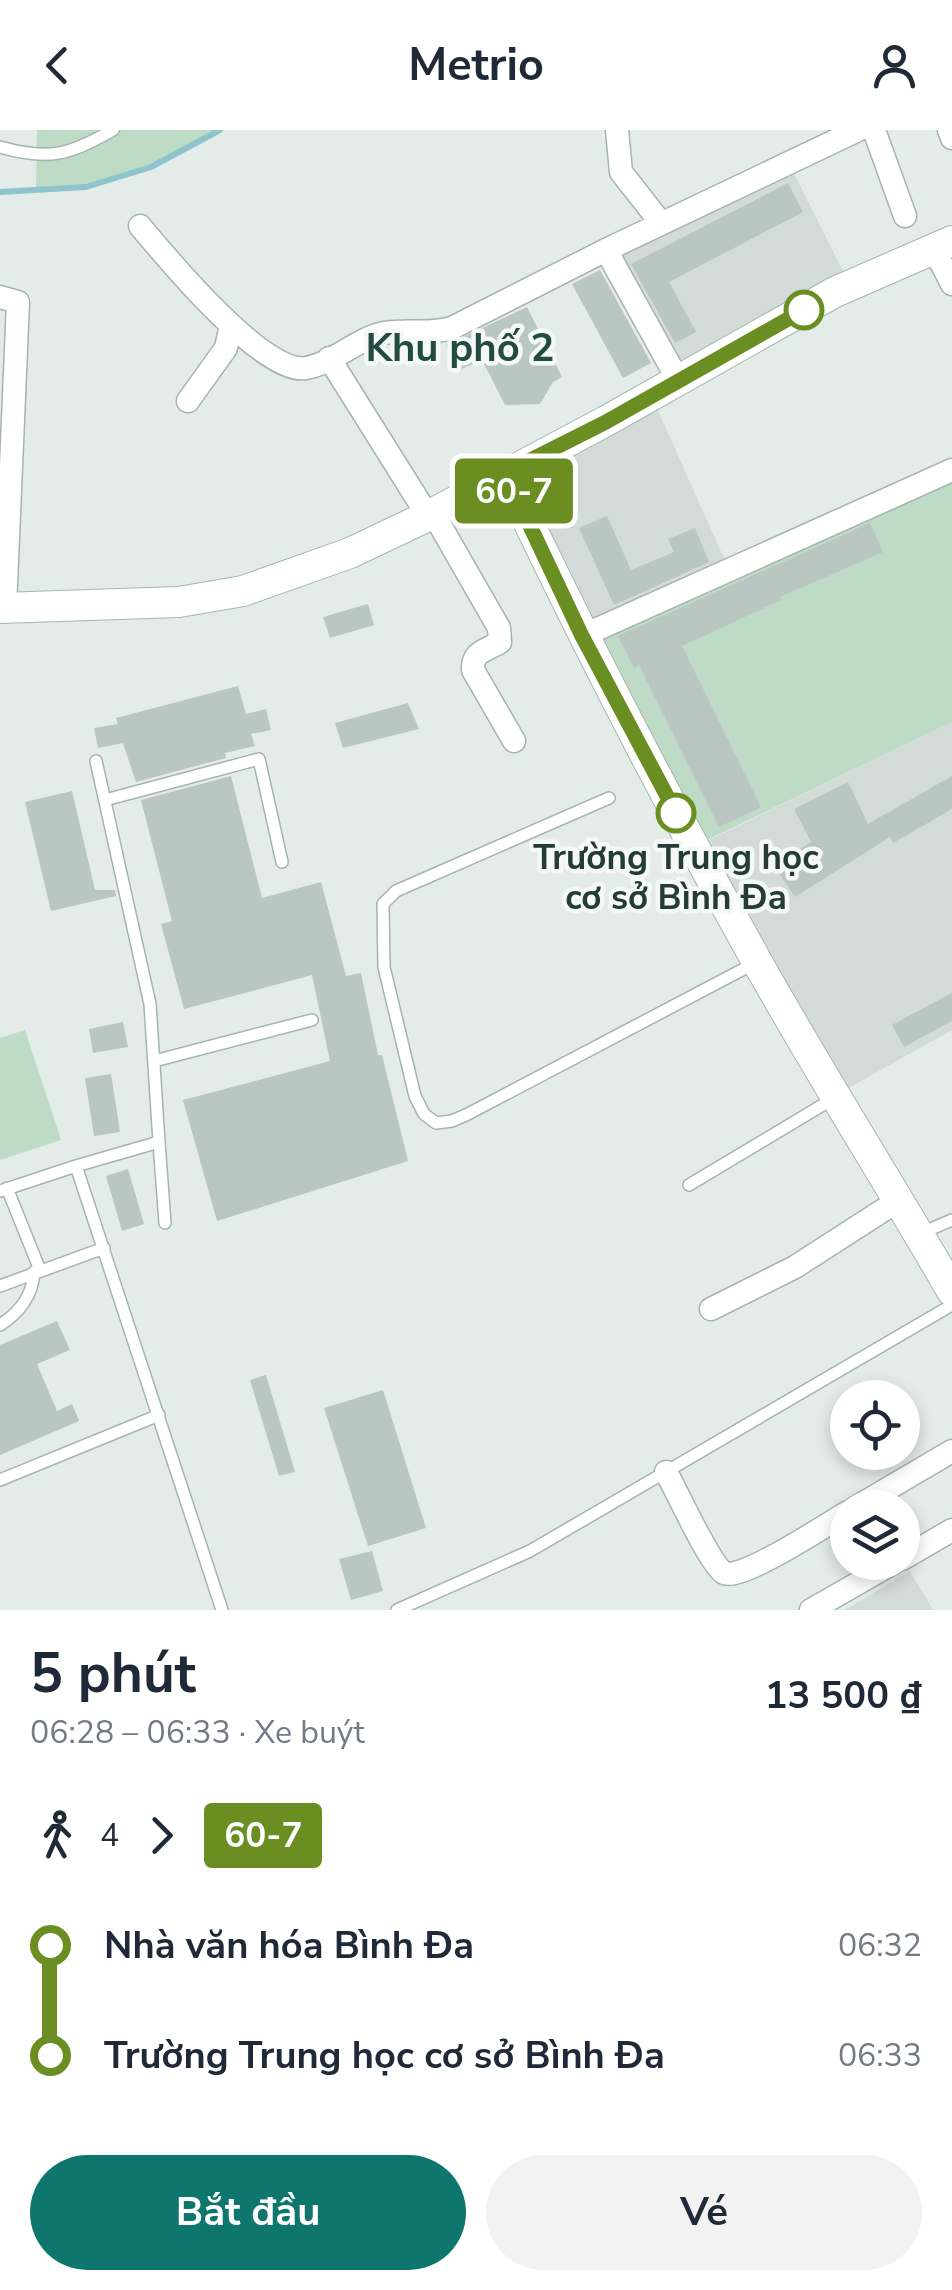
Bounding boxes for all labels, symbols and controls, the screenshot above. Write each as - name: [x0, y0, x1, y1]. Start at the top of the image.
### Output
- text: Metrio: [408, 35, 544, 96]
- icon: back: [30, 38, 85, 93]
- icon: person: [867, 38, 922, 93]
- unlabelled marker: [785, 291, 823, 329]
- district label: Khu phố 2: [365, 321, 555, 375]
- line badge: 60-7: [444, 458, 584, 524]
- text: 60-7: [475, 468, 553, 515]
- marker: Trường Trung học cơ sở Bình Đa: [657, 794, 695, 832]
- place label: Trường Trung học cơ sở Bình Đa: [533, 834, 819, 921]
- map controls: [830, 1380, 920, 1580]
- button: locate: [830, 1380, 920, 1470]
- button: layers: [830, 1490, 920, 1580]
- text: 5 phút: [30, 1636, 196, 1711]
- text: 13 500 ₫: [765, 1670, 922, 1721]
- text: 06:28 – 06:33 · Xe buýt: [30, 1711, 365, 1754]
- icon: walk: [30, 1808, 85, 1863]
- icon: forward: [134, 1808, 189, 1863]
- text: 60-7: [224, 1812, 302, 1859]
- text: 4: [100, 1814, 119, 1857]
- text: Nhà văn hóa Bình Đa: [104, 1920, 474, 1971]
- text: 06:32: [838, 1924, 922, 1967]
- text: Trường Trung học cơ sở Bình Đa: [104, 2030, 665, 2081]
- text: 06:33: [838, 2034, 922, 2077]
- button: Bắt đầu: [30, 2155, 466, 2270]
- button: Vé: [486, 2155, 922, 2270]

